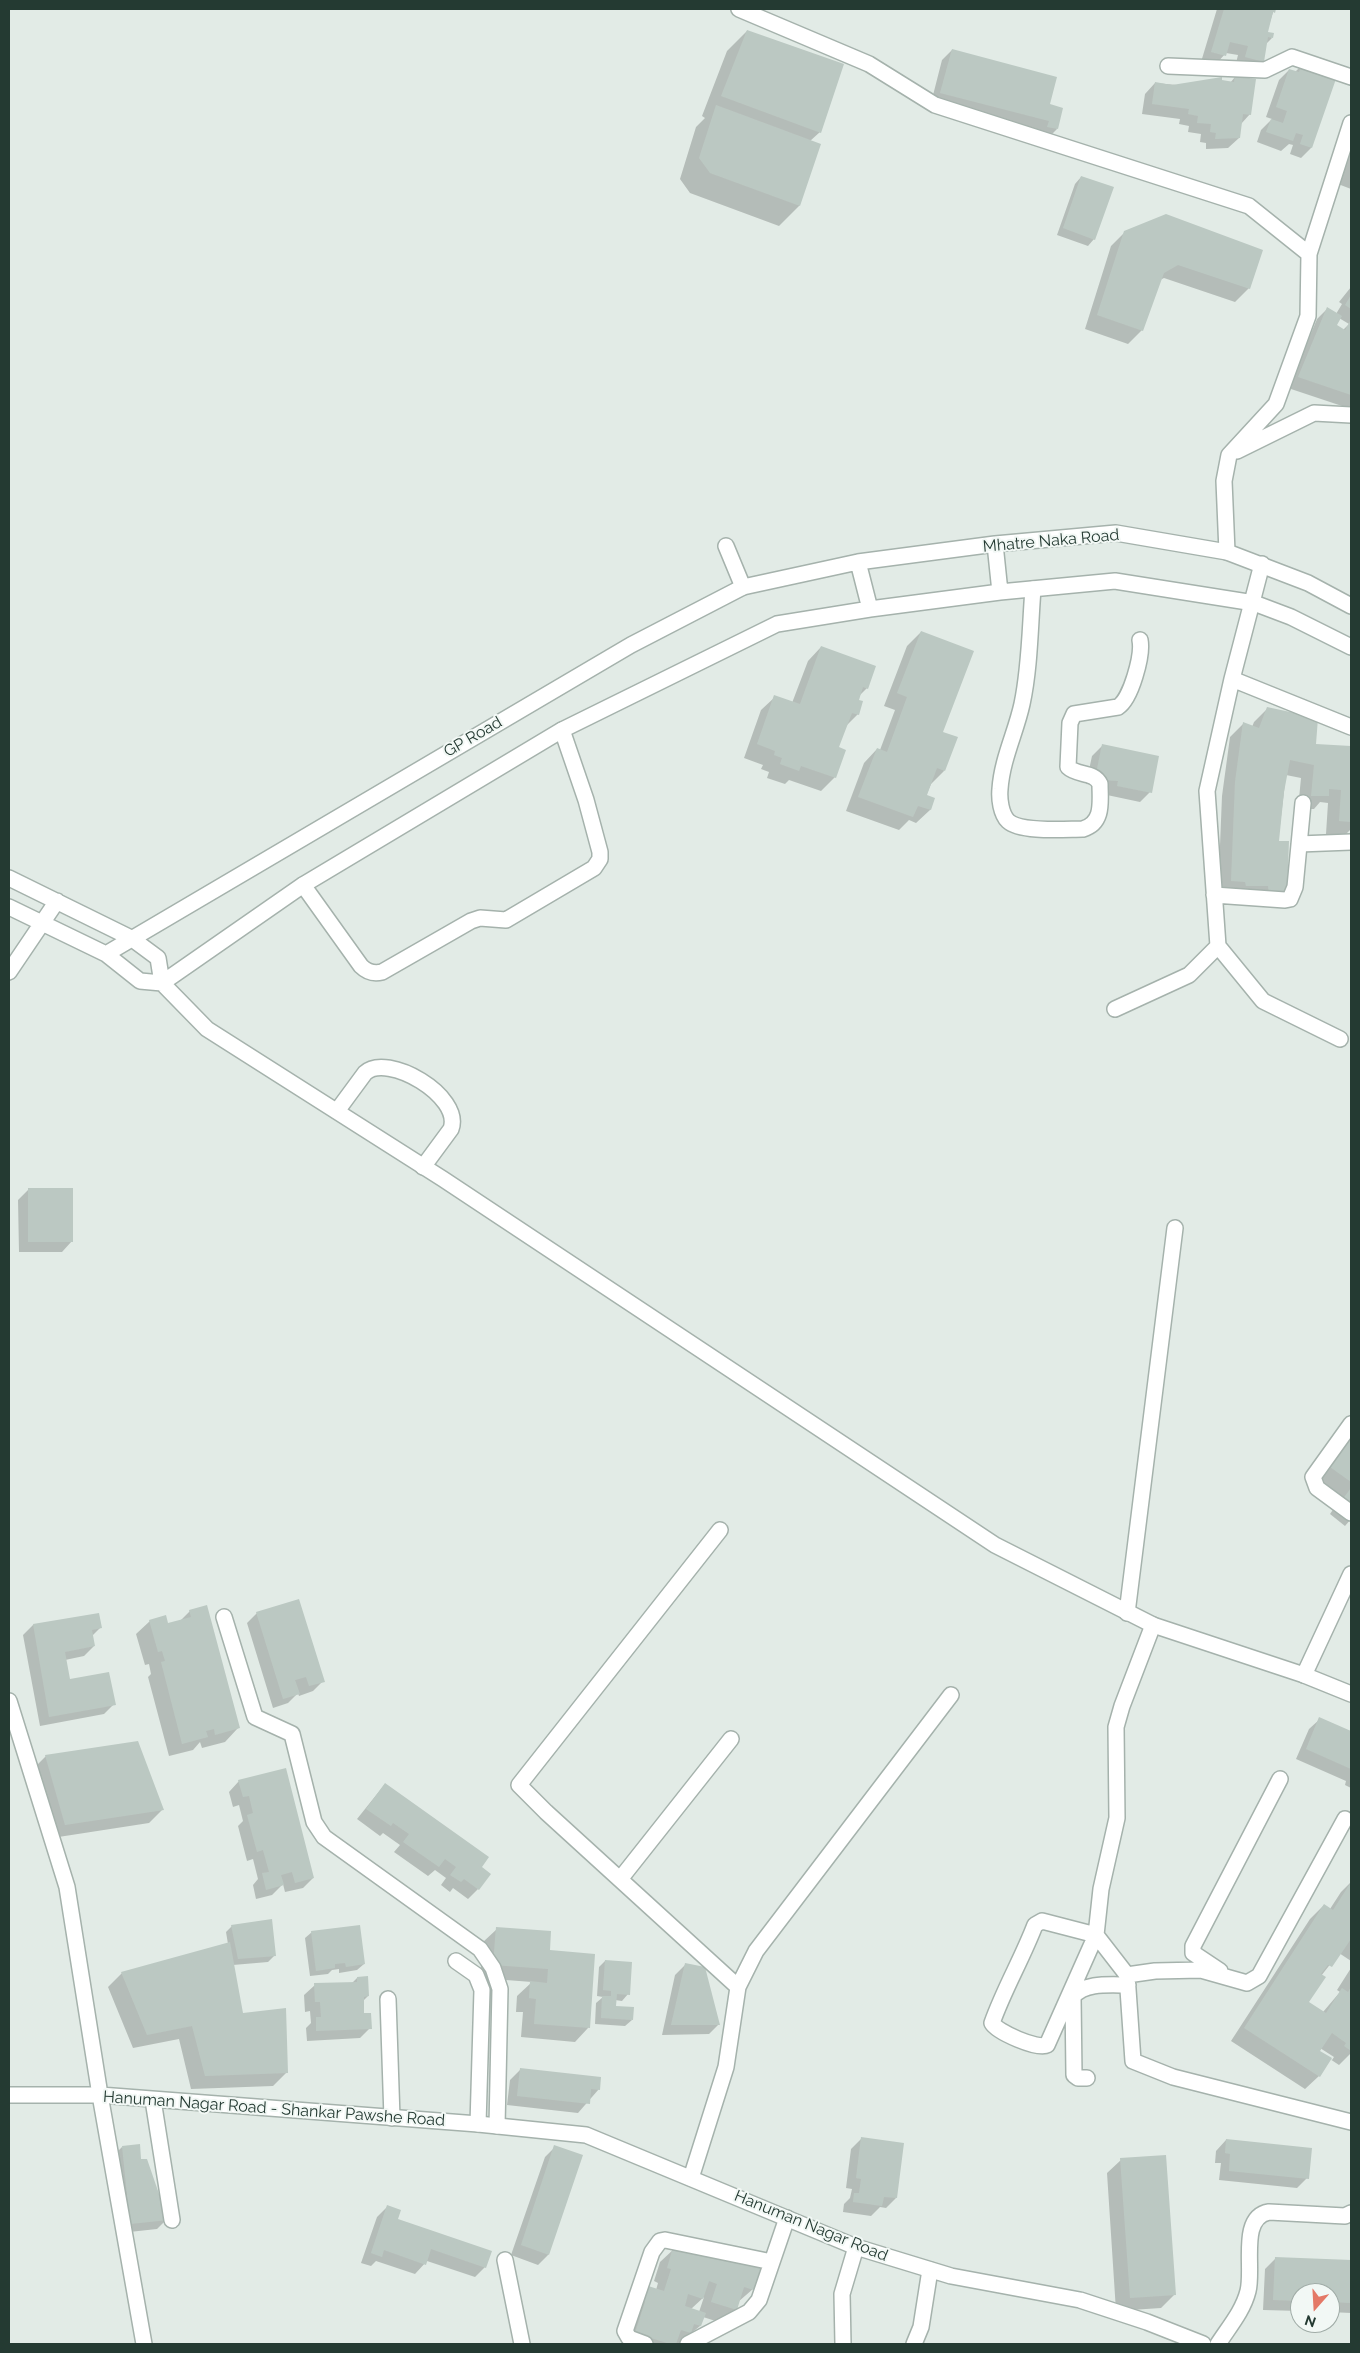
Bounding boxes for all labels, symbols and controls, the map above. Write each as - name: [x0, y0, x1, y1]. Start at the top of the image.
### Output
- street label: Mhatre Naka Road: [982, 525, 1120, 557]
- street label: GP Road: [441, 713, 505, 761]
- street label: Hanuman Nagar Road - Shankar Pawshe Road: [102, 2087, 446, 2131]
- street label: Hanuman Nagar Road: [731, 2186, 891, 2266]
- north arrow: [1290, 2283, 1340, 2333]
- text: N: [1303, 2312, 1318, 2331]

